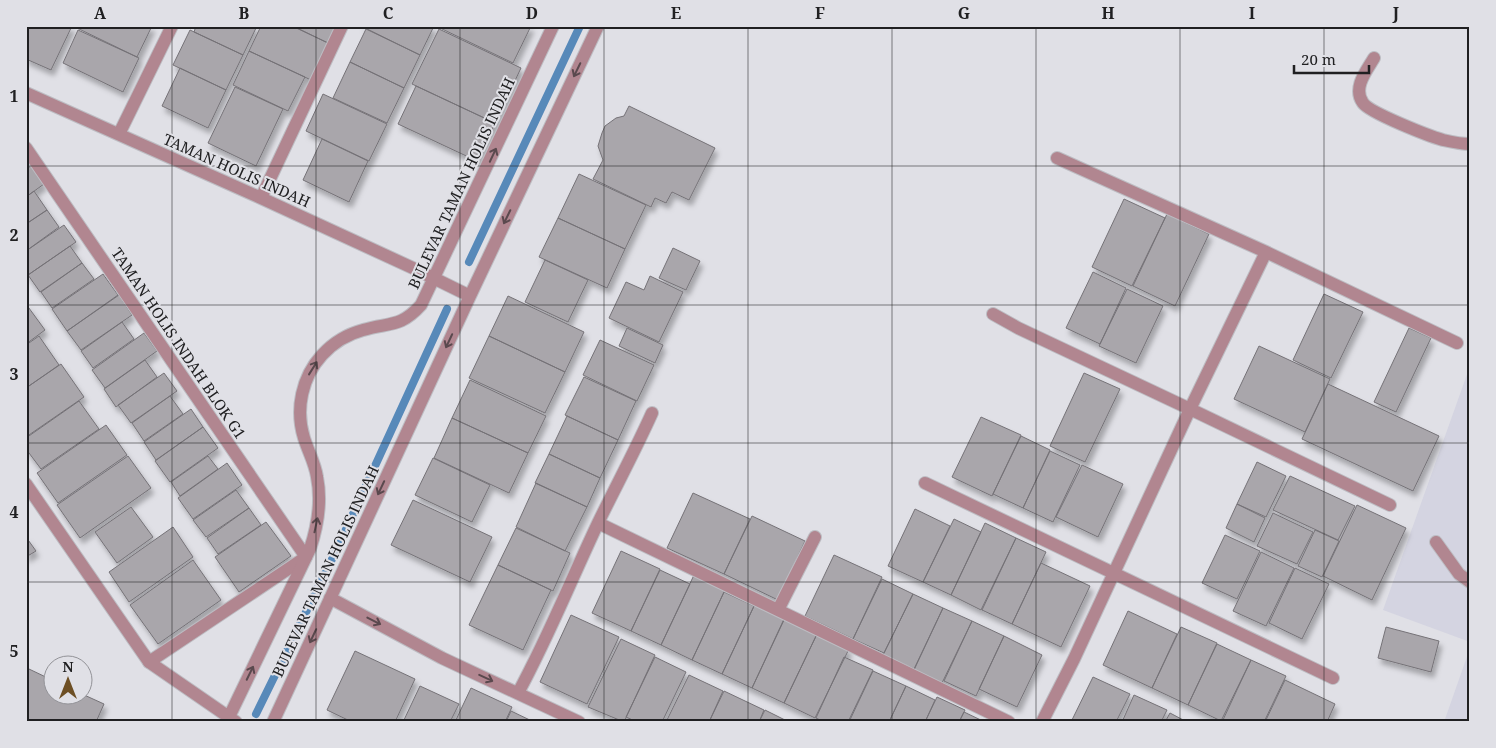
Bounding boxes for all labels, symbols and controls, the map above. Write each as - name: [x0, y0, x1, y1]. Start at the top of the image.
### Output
- text: A: [94, 2, 107, 24]
- text: B: [239, 2, 250, 24]
- text: C: [383, 2, 394, 24]
- text: D: [526, 2, 538, 24]
- text: E: [671, 2, 681, 24]
- text: F: [815, 2, 825, 24]
- text: G: [958, 2, 970, 24]
- text: H: [1101, 2, 1115, 24]
- text: I: [1249, 2, 1255, 24]
- text: J: [1392, 2, 1400, 24]
- scale bar: [1294, 42, 1368, 74]
- text: 20 m: [1301, 49, 1336, 69]
- one-way arrow: [572, 62, 582, 77]
- street label: BULEVAR TAMAN HOLIS INDAH: [403, 74, 519, 292]
- text: 1: [9, 85, 19, 107]
- street label: TAMAN HOLIS INDAH: [160, 129, 314, 211]
- one-way arrow: [488, 148, 498, 163]
- one-way arrow: [502, 209, 512, 224]
- text: 2: [9, 224, 19, 246]
- street label: TAMAN HOLIS INDAH BLOK G1: [107, 244, 251, 442]
- one-way arrow: [444, 333, 453, 348]
- one-way arrow: [308, 361, 318, 375]
- text: 3: [9, 363, 19, 385]
- street label: BULEVAR TAMAN HOLIS INDAH: [267, 462, 383, 680]
- one-way arrow: [376, 480, 385, 495]
- text: 4: [9, 501, 19, 523]
- one-way arrow: [312, 517, 322, 533]
- one-way arrow: [366, 616, 381, 626]
- one-way arrow: [308, 628, 317, 643]
- text: 5: [9, 640, 19, 662]
- north arrow: [42, 656, 92, 706]
- text: N: [62, 657, 74, 676]
- one-way arrow: [245, 665, 255, 680]
- one-way arrow: [478, 674, 493, 684]

